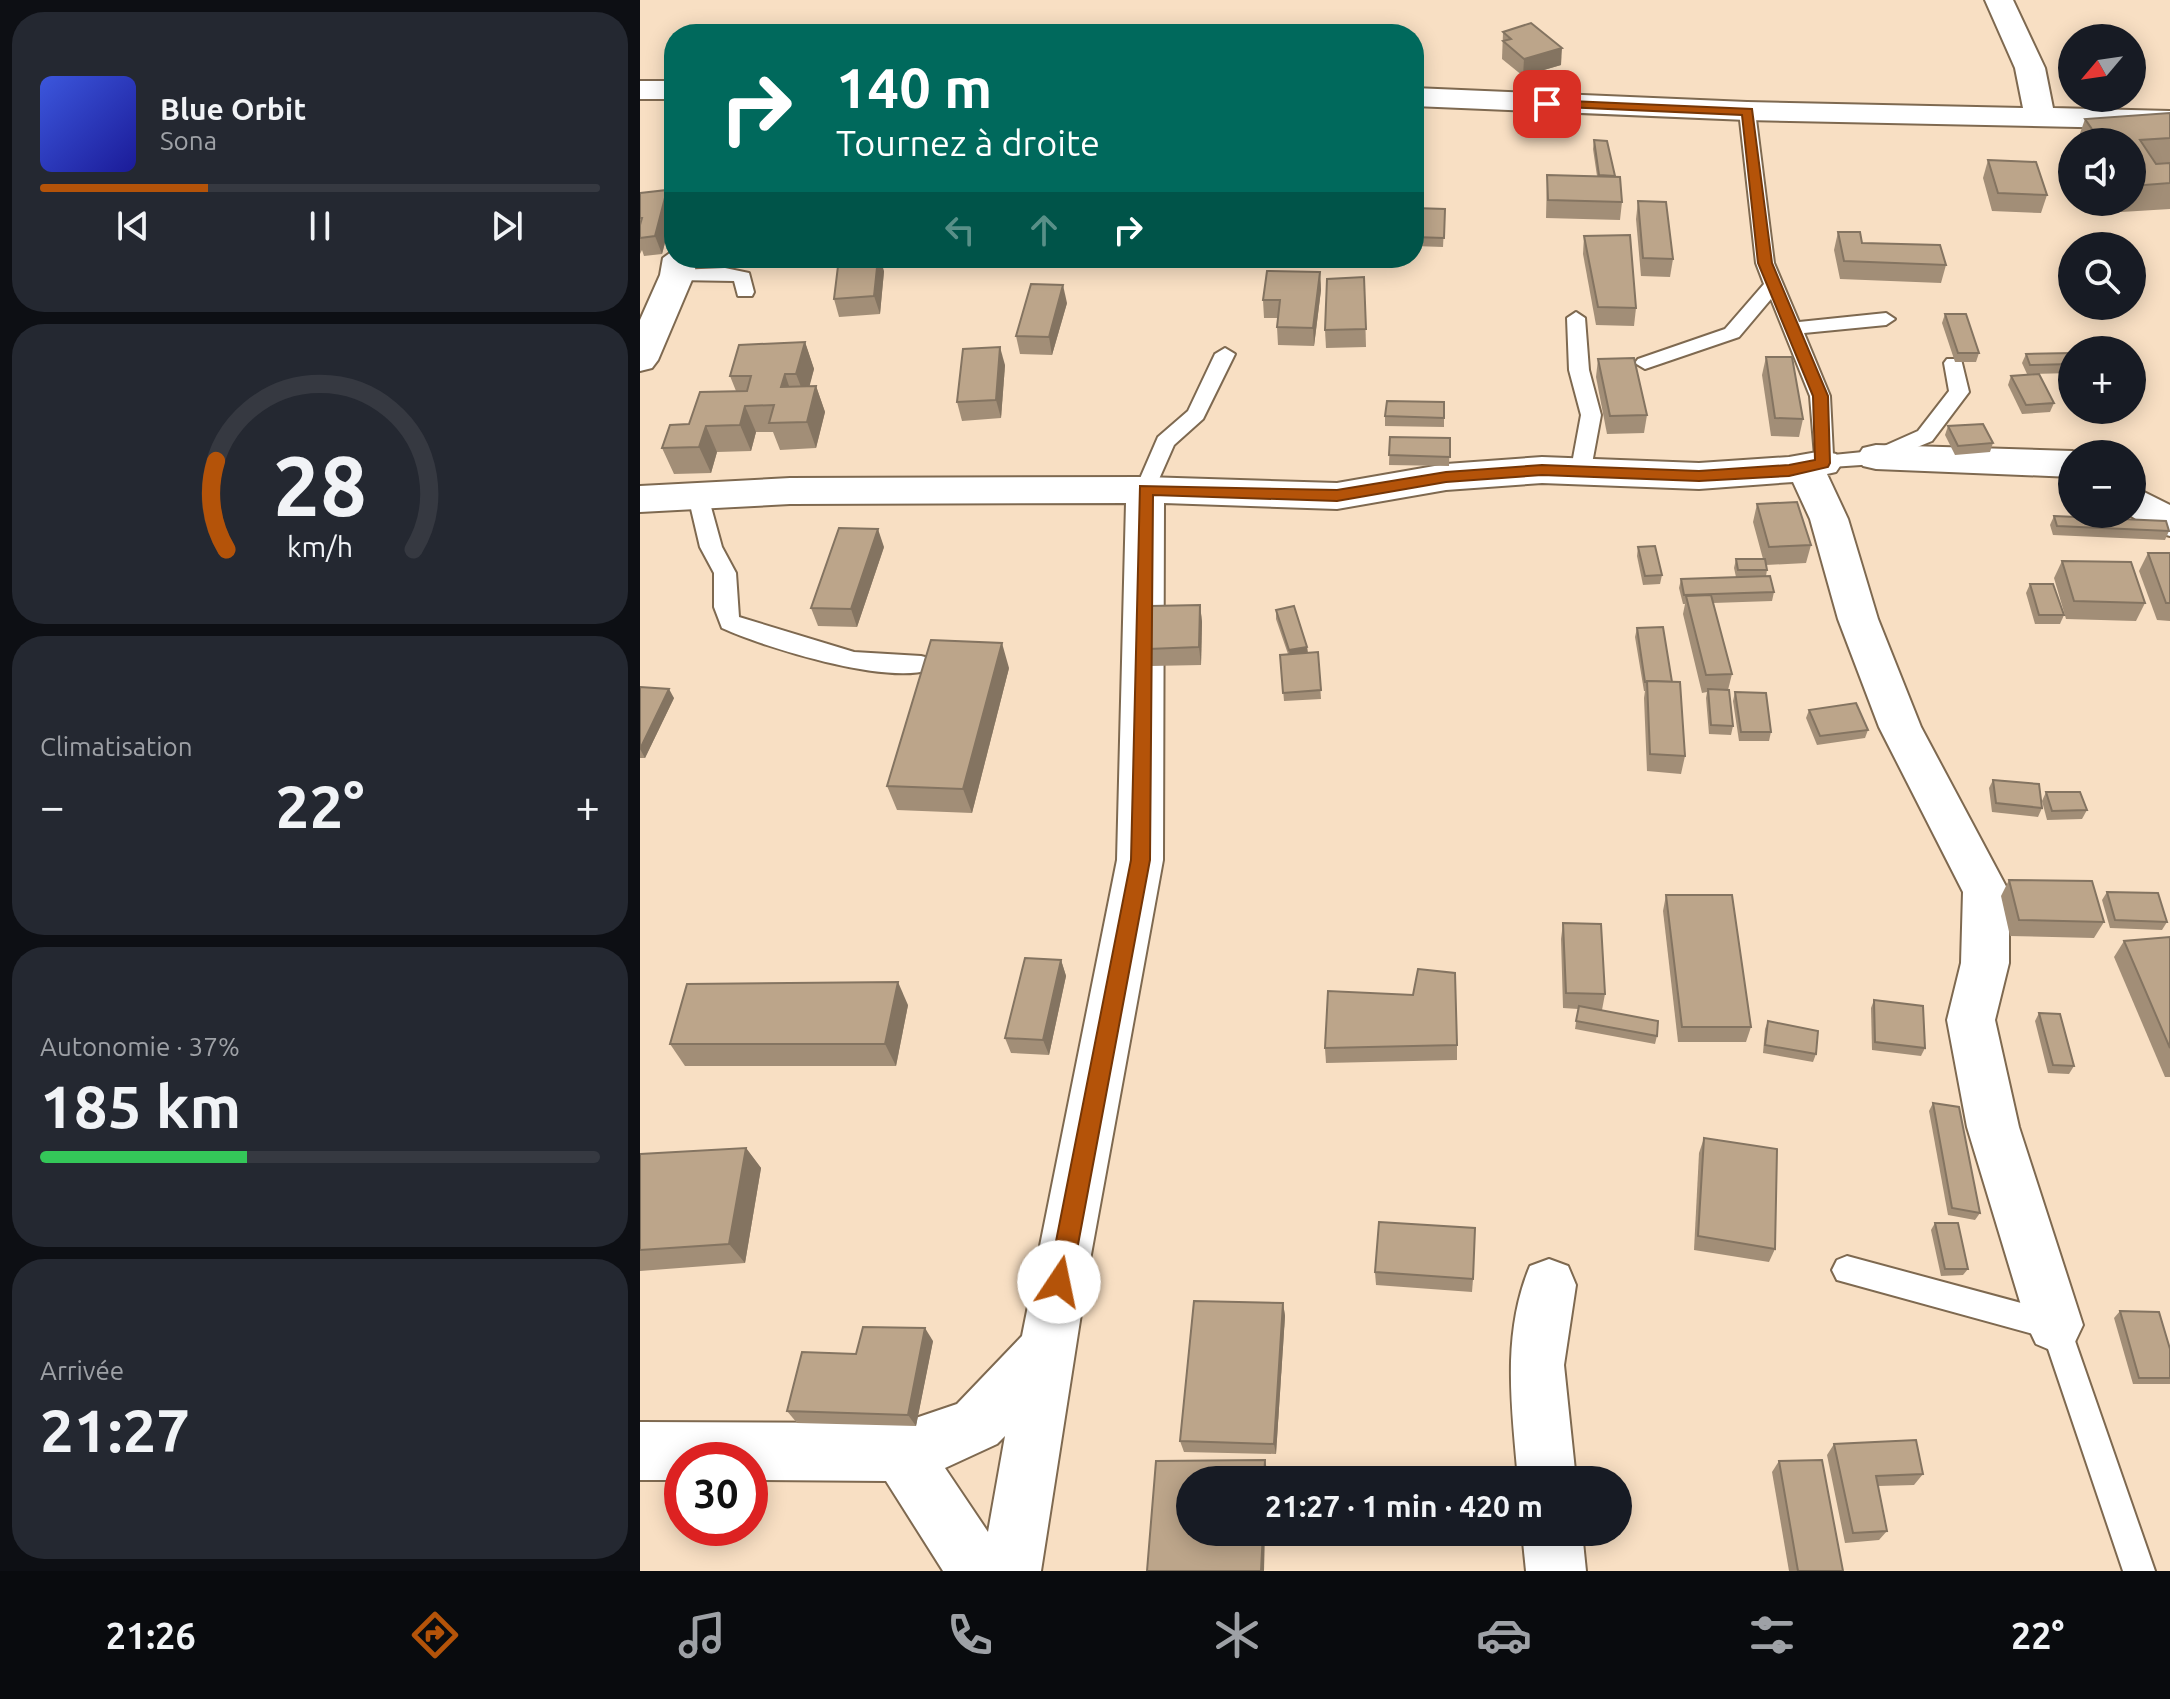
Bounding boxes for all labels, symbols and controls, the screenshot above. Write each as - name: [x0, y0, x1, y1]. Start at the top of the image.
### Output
- north arrow: [2058, 24, 2146, 112]
- map controls: [2058, 24, 2146, 528]
- icon: right: [704, 56, 808, 160]
- text: 140 m: [836, 56, 992, 119]
- pin: [1513, 70, 1581, 138]
- icon: arrive: [1525, 82, 1569, 126]
- text: Blue Orbit: [160, 92, 306, 126]
- text: Tournez à droite: [836, 122, 1100, 163]
- text: Sona: [160, 126, 217, 155]
- button: sound: [2058, 128, 2146, 216]
- icon: previous: [111, 204, 155, 248]
- icon: pause: [298, 204, 342, 248]
- icon: next: [485, 204, 529, 248]
- icon: left: [938, 208, 982, 252]
- icon: ahead: [1022, 208, 1066, 252]
- icon: right: [1106, 208, 1150, 252]
- button: search: [2058, 232, 2146, 320]
- button: +: [2058, 336, 2146, 424]
- text: 28: [273, 437, 367, 531]
- button: −: [2058, 440, 2146, 528]
- text: km/h: [287, 530, 353, 562]
- text: Climatisation: [40, 732, 193, 761]
- text: 22°: [276, 772, 364, 839]
- text: −: [40, 781, 65, 830]
- text: +: [575, 781, 600, 830]
- text: Autonomie · 37%: [40, 1032, 240, 1061]
- text: 185 km: [40, 1072, 241, 1139]
- position arrow: [1017, 1240, 1101, 1324]
- text: Arrivée: [40, 1356, 124, 1385]
- text: 21:27: [40, 1396, 190, 1463]
- speed limit sign: 30: [664, 1442, 768, 1546]
- text: 21:27 · 1 min · 420 m: [1265, 1489, 1543, 1523]
- icon: directions: [407, 1607, 463, 1663]
- icon: music: [674, 1607, 730, 1663]
- icon: phone: [942, 1607, 998, 1663]
- icon: climate: [1209, 1607, 1265, 1663]
- icon: car: [1476, 1607, 1532, 1663]
- icon: filters: [1744, 1607, 1800, 1663]
- text: 21:26: [106, 1615, 196, 1656]
- text: 22°: [2011, 1615, 2064, 1656]

